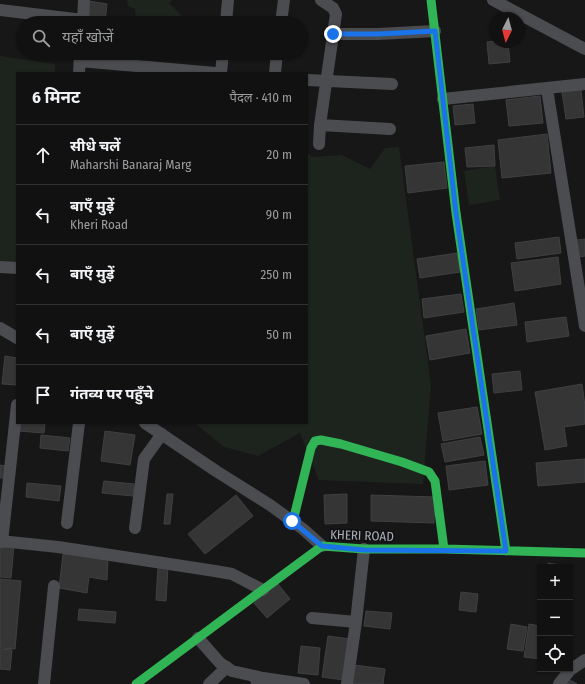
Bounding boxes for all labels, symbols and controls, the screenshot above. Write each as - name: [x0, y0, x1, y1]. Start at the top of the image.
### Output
- north arrow: [489, 12, 525, 48]
- search box: [16, 16, 308, 60]
- route end: [324, 25, 342, 43]
- icon: search: [30, 27, 52, 49]
- text: यहाँ खोजें: [62, 28, 113, 46]
- text: 6 मिनट: [32, 87, 80, 108]
- text: पैदल · 410 m: [230, 90, 292, 105]
- text: सीधे चलें: [70, 137, 120, 155]
- icon: ahead: [32, 144, 54, 166]
- text: 20 m: [266, 147, 292, 162]
- text: Maharshi Banaraj Marg: [70, 157, 191, 172]
- text: बाएँ मुड़ें: [70, 197, 114, 215]
- icon: left: [32, 204, 54, 226]
- text: 90 m: [266, 207, 292, 222]
- text: Kheri Road: [70, 217, 128, 232]
- icon: left: [32, 264, 54, 286]
- text: बाएँ मुड़ें: [70, 265, 114, 283]
- text: 250 m: [260, 267, 292, 282]
- icon: left: [32, 324, 54, 346]
- text: बाएँ मुड़ें: [70, 325, 114, 343]
- text: 50 m: [266, 327, 292, 342]
- icon: arrive: [32, 384, 54, 406]
- text: गंतव्य पर पहुँचे: [70, 385, 153, 403]
- route start: [283, 512, 301, 530]
- street label: KHERI ROAD: [330, 527, 394, 544]
- map controls: [537, 564, 573, 672]
- button: +: [537, 564, 573, 600]
- button: −: [537, 600, 573, 636]
- button: locate: [537, 636, 573, 672]

